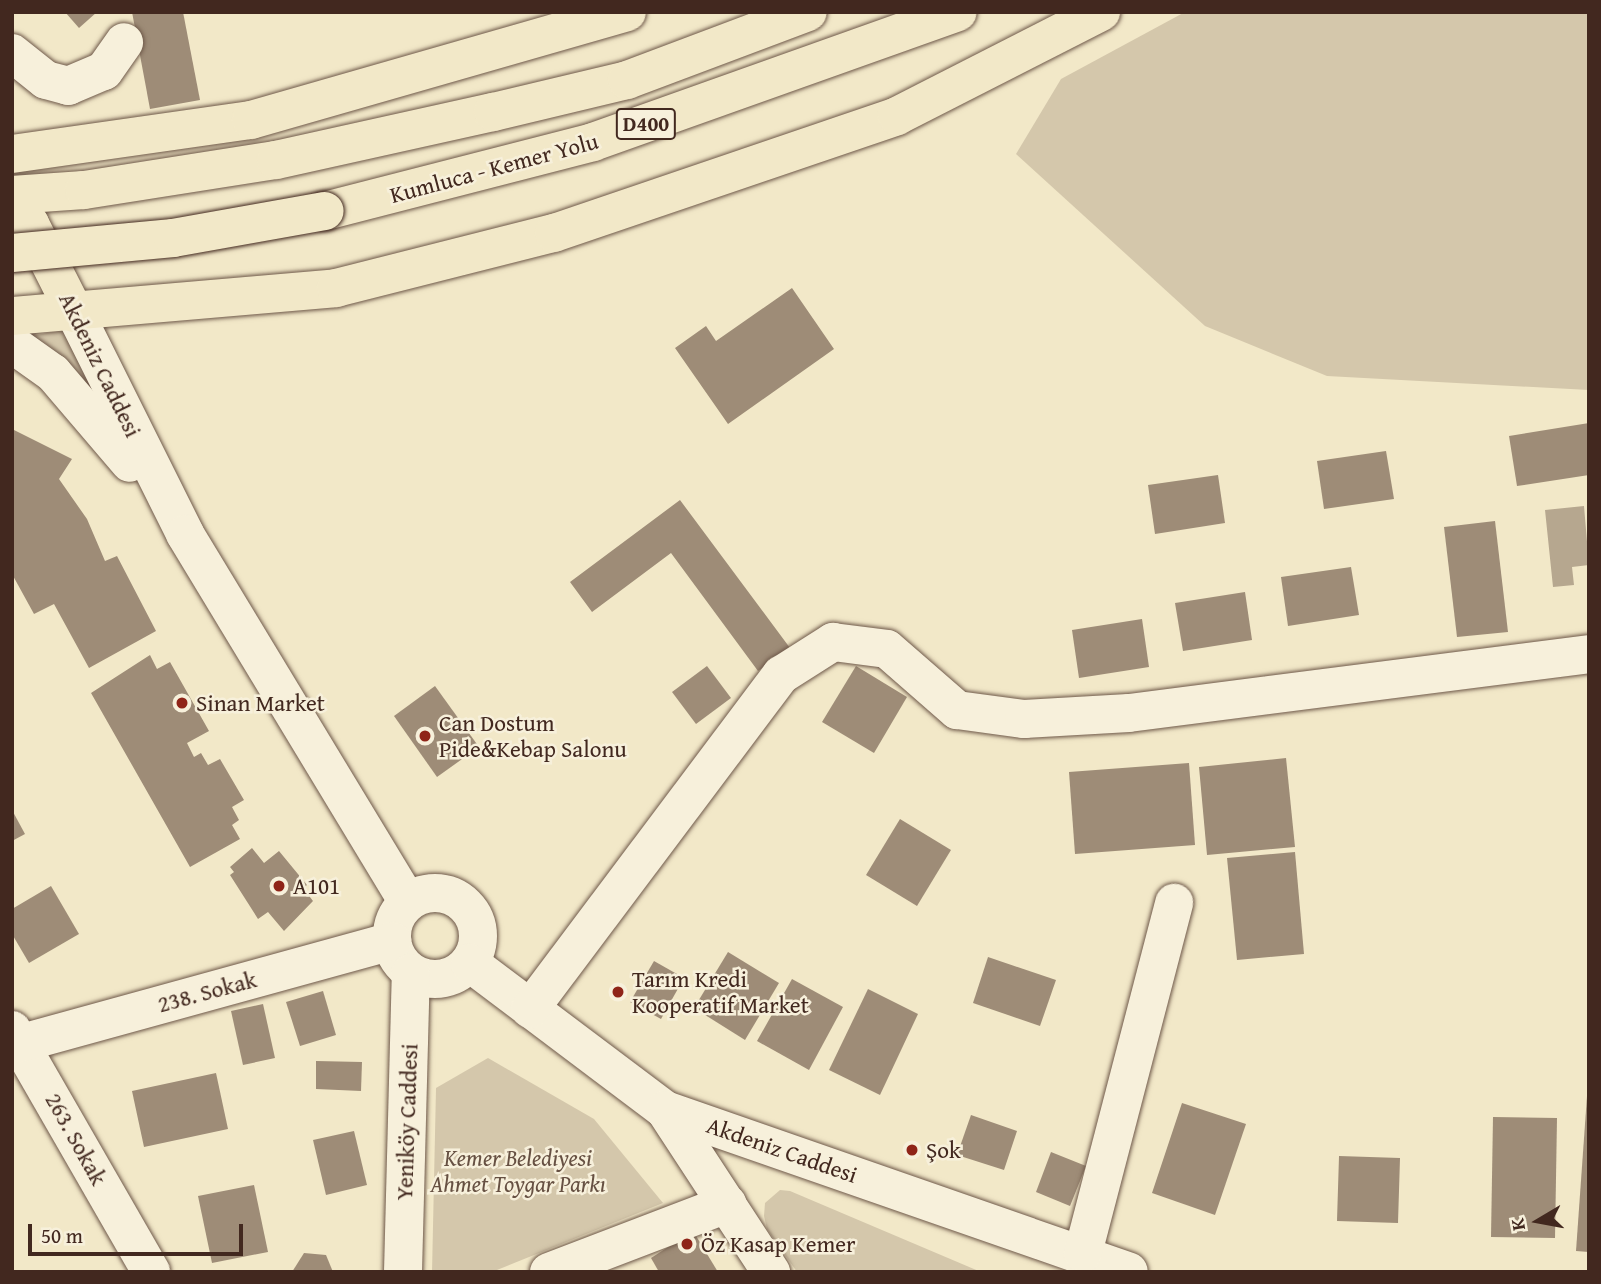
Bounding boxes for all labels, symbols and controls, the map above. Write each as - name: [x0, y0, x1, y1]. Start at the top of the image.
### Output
- road number: D400: [614, 106, 678, 142]
- street label: Kumluca - Kemer Yolu: [387, 127, 601, 209]
- street label: Akdeniz Caddesi: [53, 288, 147, 442]
- place label: Sinan Market: [196, 689, 325, 717]
- marker: Sinan Market: [174, 695, 190, 711]
- place label: Can Dostum Pide&Kebap Salonu: [439, 709, 627, 763]
- marker: Can Dostum Pide&Kebap Salonu: [417, 728, 433, 744]
- place label: A101: [293, 872, 340, 900]
- marker: A101: [271, 878, 287, 894]
- place label: Tarım Kredi Kooperatif Market: [632, 965, 809, 1019]
- street label: 238. Sokak: [155, 966, 259, 1018]
- marker: Tarım Kredi Kooperatif Market: [610, 984, 626, 1000]
- street label: Yeniköy Caddesi: [390, 1043, 424, 1201]
- street label: 263. Sokak: [39, 1088, 113, 1190]
- street label: Akdeniz Caddesi: [703, 1111, 861, 1189]
- place label: Şok: [926, 1136, 961, 1164]
- marker: Şok: [904, 1142, 920, 1158]
- park label: Kemer Belediyesi Ahmet Toygar Parkı: [430, 1144, 606, 1198]
- north arrow: [1503, 1186, 1573, 1256]
- scale bar: [32, 1210, 247, 1254]
- text: K: [1502, 1216, 1532, 1233]
- text: 50 m: [41, 1220, 83, 1251]
- place label: Öz Kasap Kemer: [701, 1230, 856, 1258]
- marker: Öz Kasap Kemer: [679, 1236, 695, 1252]

